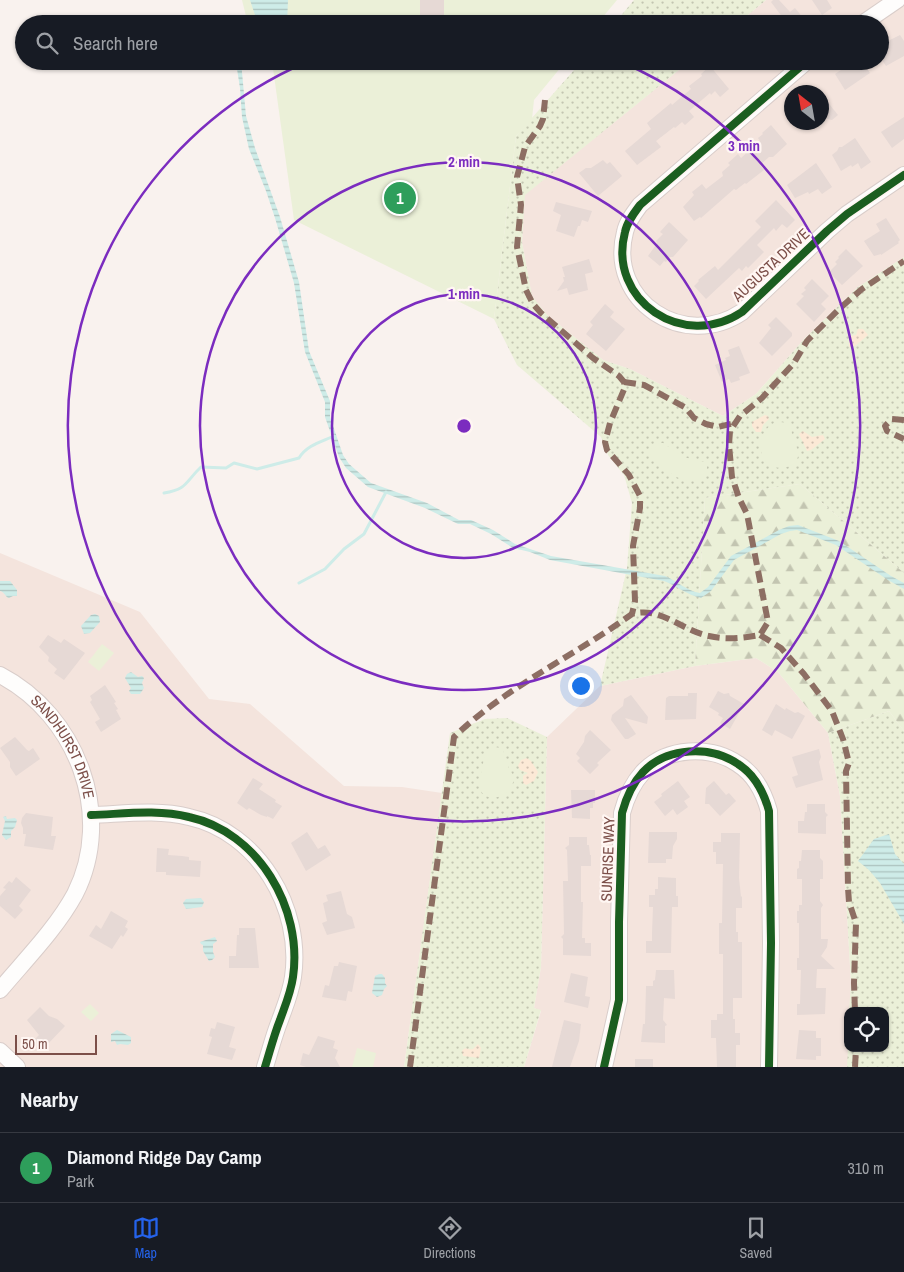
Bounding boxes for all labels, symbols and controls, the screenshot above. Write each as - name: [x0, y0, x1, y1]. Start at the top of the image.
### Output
- search box: [15, 15, 889, 70]
- icon: search: [33, 29, 61, 57]
- text: Search here: [73, 30, 158, 56]
- north arrow: [784, 85, 829, 130]
- text: 3 min: [728, 135, 760, 156]
- text: 2 min: [448, 151, 480, 172]
- pin: 1: [384, 179, 416, 217]
- street label: AUGUSTA DRIVE: [727, 223, 814, 307]
- text: 1 min: [448, 283, 480, 304]
- centre of rings: [455, 417, 473, 435]
- your location: [568, 673, 594, 699]
- street label: SANDHURST DRIVE: [26, 690, 100, 801]
- street label: SUNRISE WAY: [596, 815, 620, 902]
- map controls: [844, 1007, 889, 1052]
- button: locate: [844, 1007, 889, 1052]
- scale bar: [15, 1032, 98, 1055]
- text: 50 m: [22, 1035, 48, 1053]
- text: Nearby: [20, 1085, 78, 1114]
- text: Diamond Ridge Day Camp: [67, 1144, 262, 1170]
- text: 1: [32, 1157, 40, 1179]
- text: 310 m: [848, 1157, 884, 1179]
- text: Park: [67, 1170, 94, 1192]
- tab: Map: [132, 1214, 160, 1262]
- tab: Directions: [424, 1214, 476, 1262]
- tab: Saved: [740, 1214, 772, 1262]

